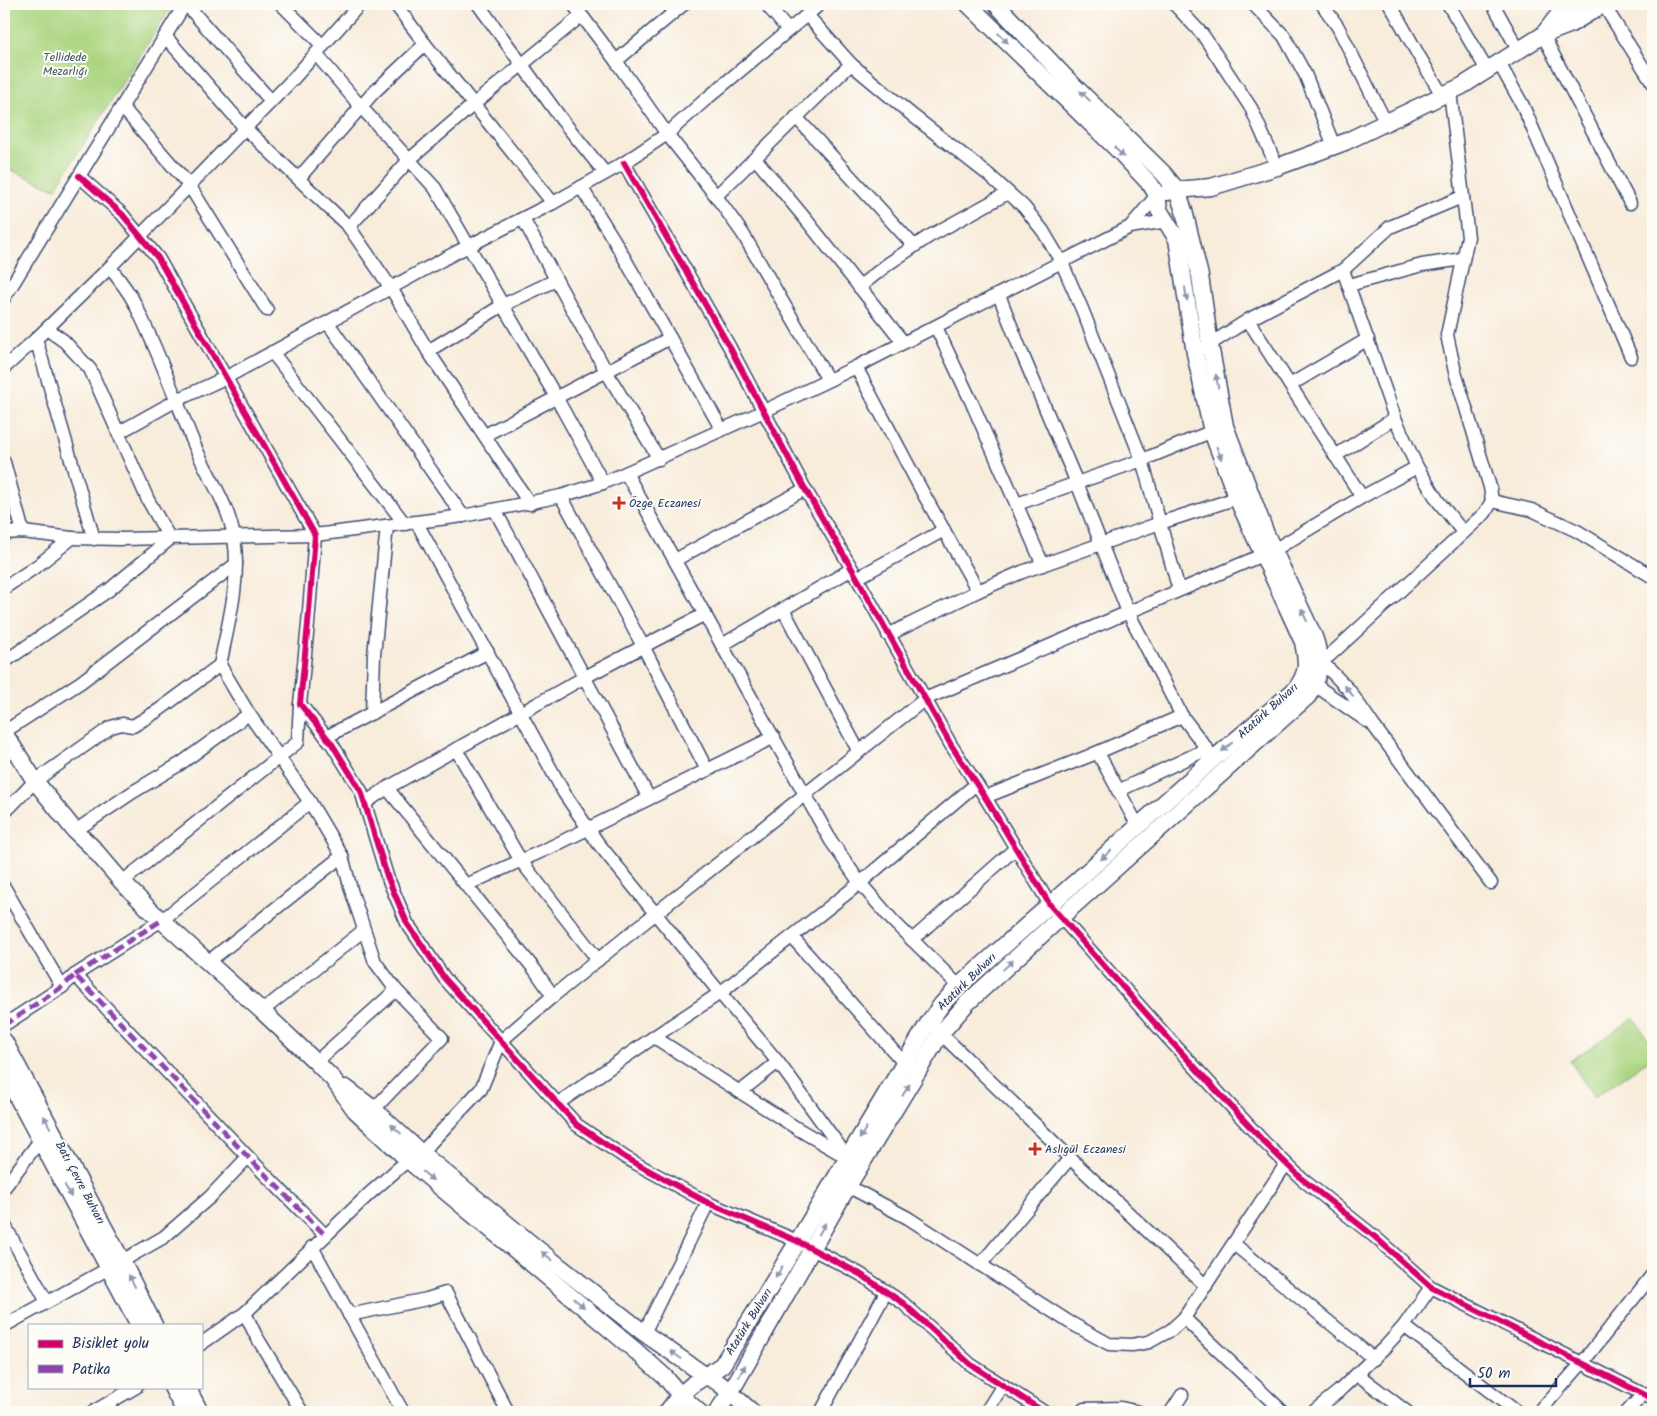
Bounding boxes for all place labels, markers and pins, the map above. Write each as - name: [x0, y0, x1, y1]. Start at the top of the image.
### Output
- place label: Özge Eczanesi: [629, 494, 702, 513]
- marker: Özge Eczanesi: [613, 497, 625, 509]
- place label: Aslıgül Eczanesi: [1045, 1140, 1127, 1159]
- marker: Aslıgül Eczanesi: [1029, 1143, 1041, 1155]

